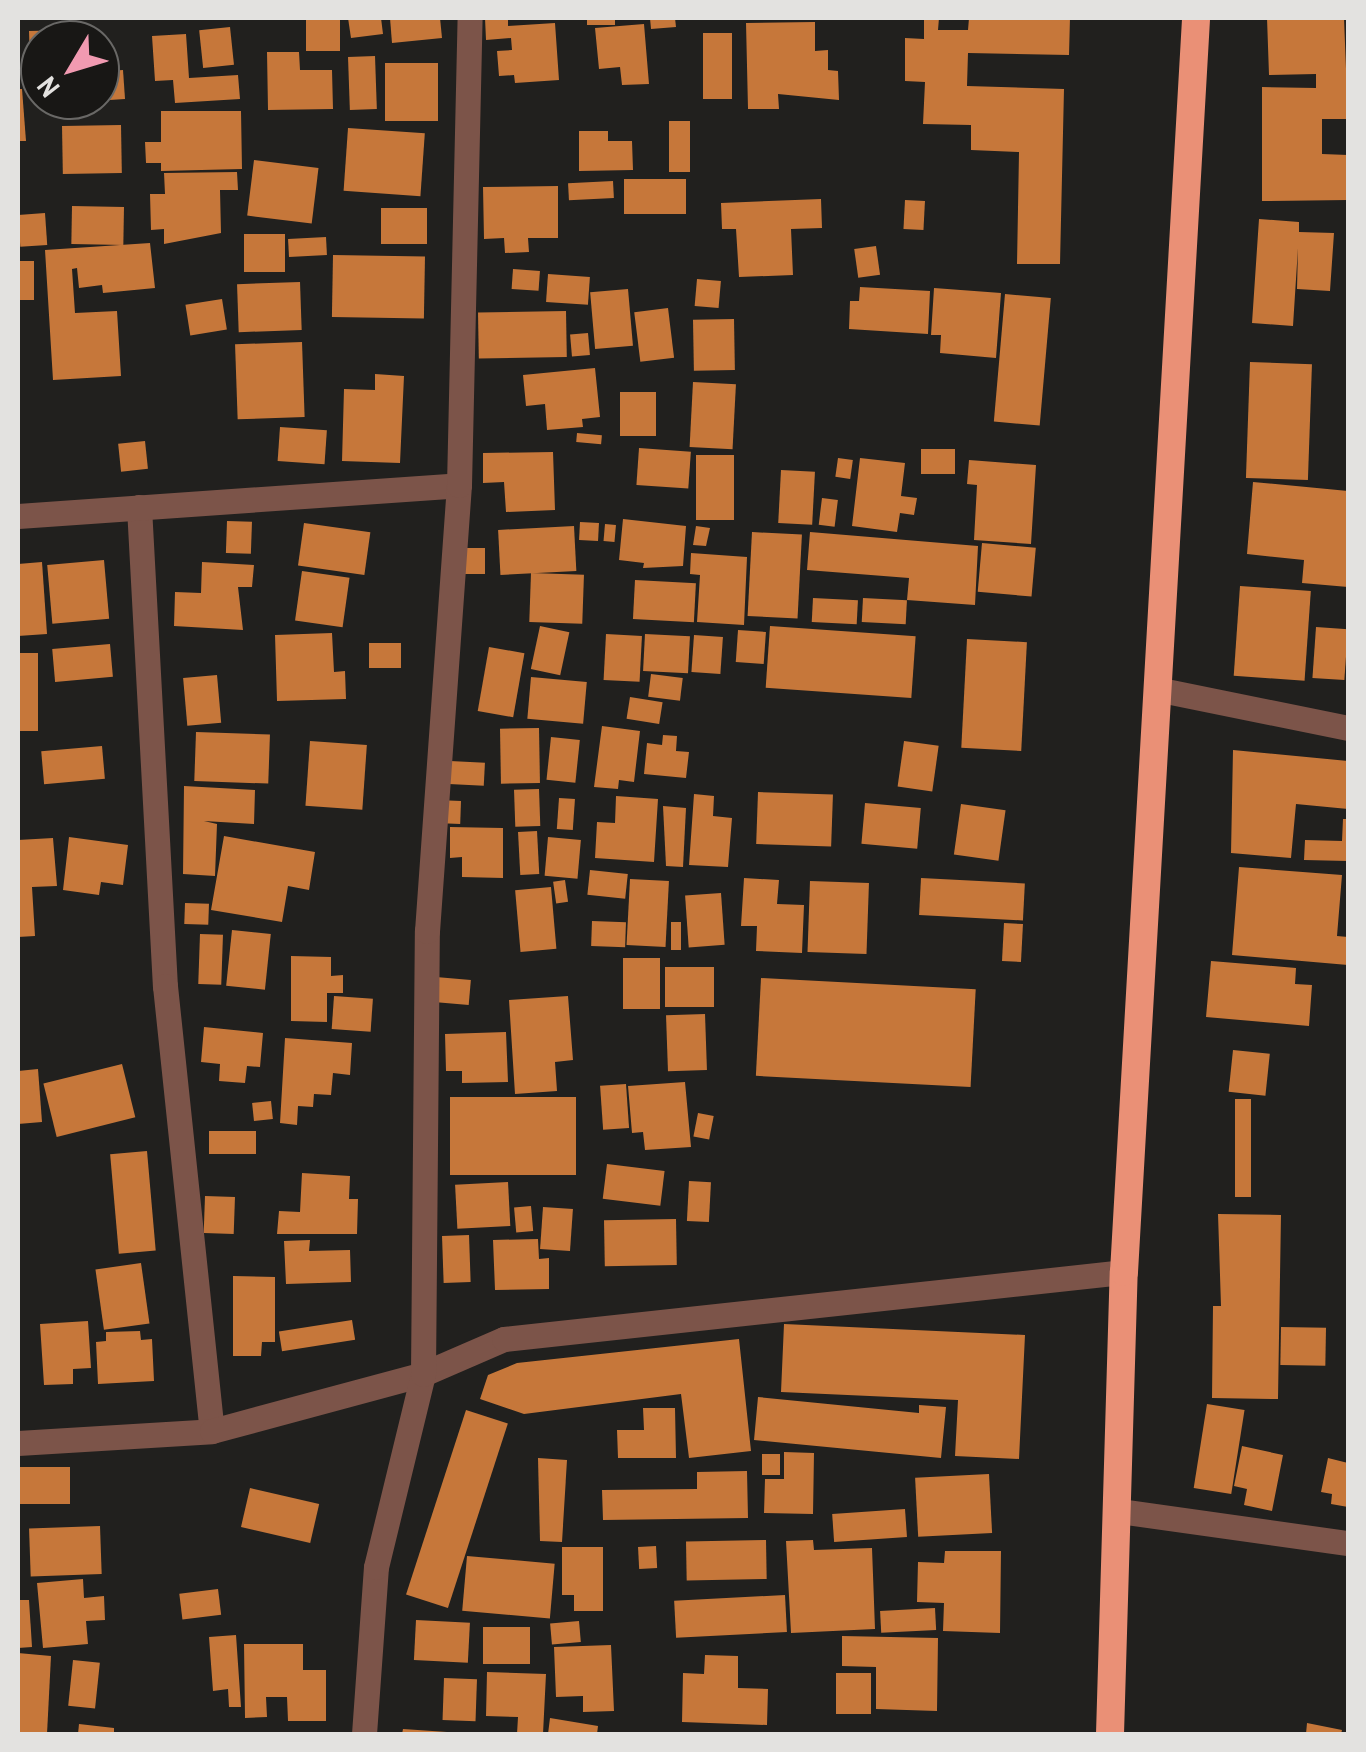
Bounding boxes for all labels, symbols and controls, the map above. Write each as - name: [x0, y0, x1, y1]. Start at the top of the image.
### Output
- north arrow: [20, 20, 120, 120]
- text: N: [28, 69, 68, 105]

